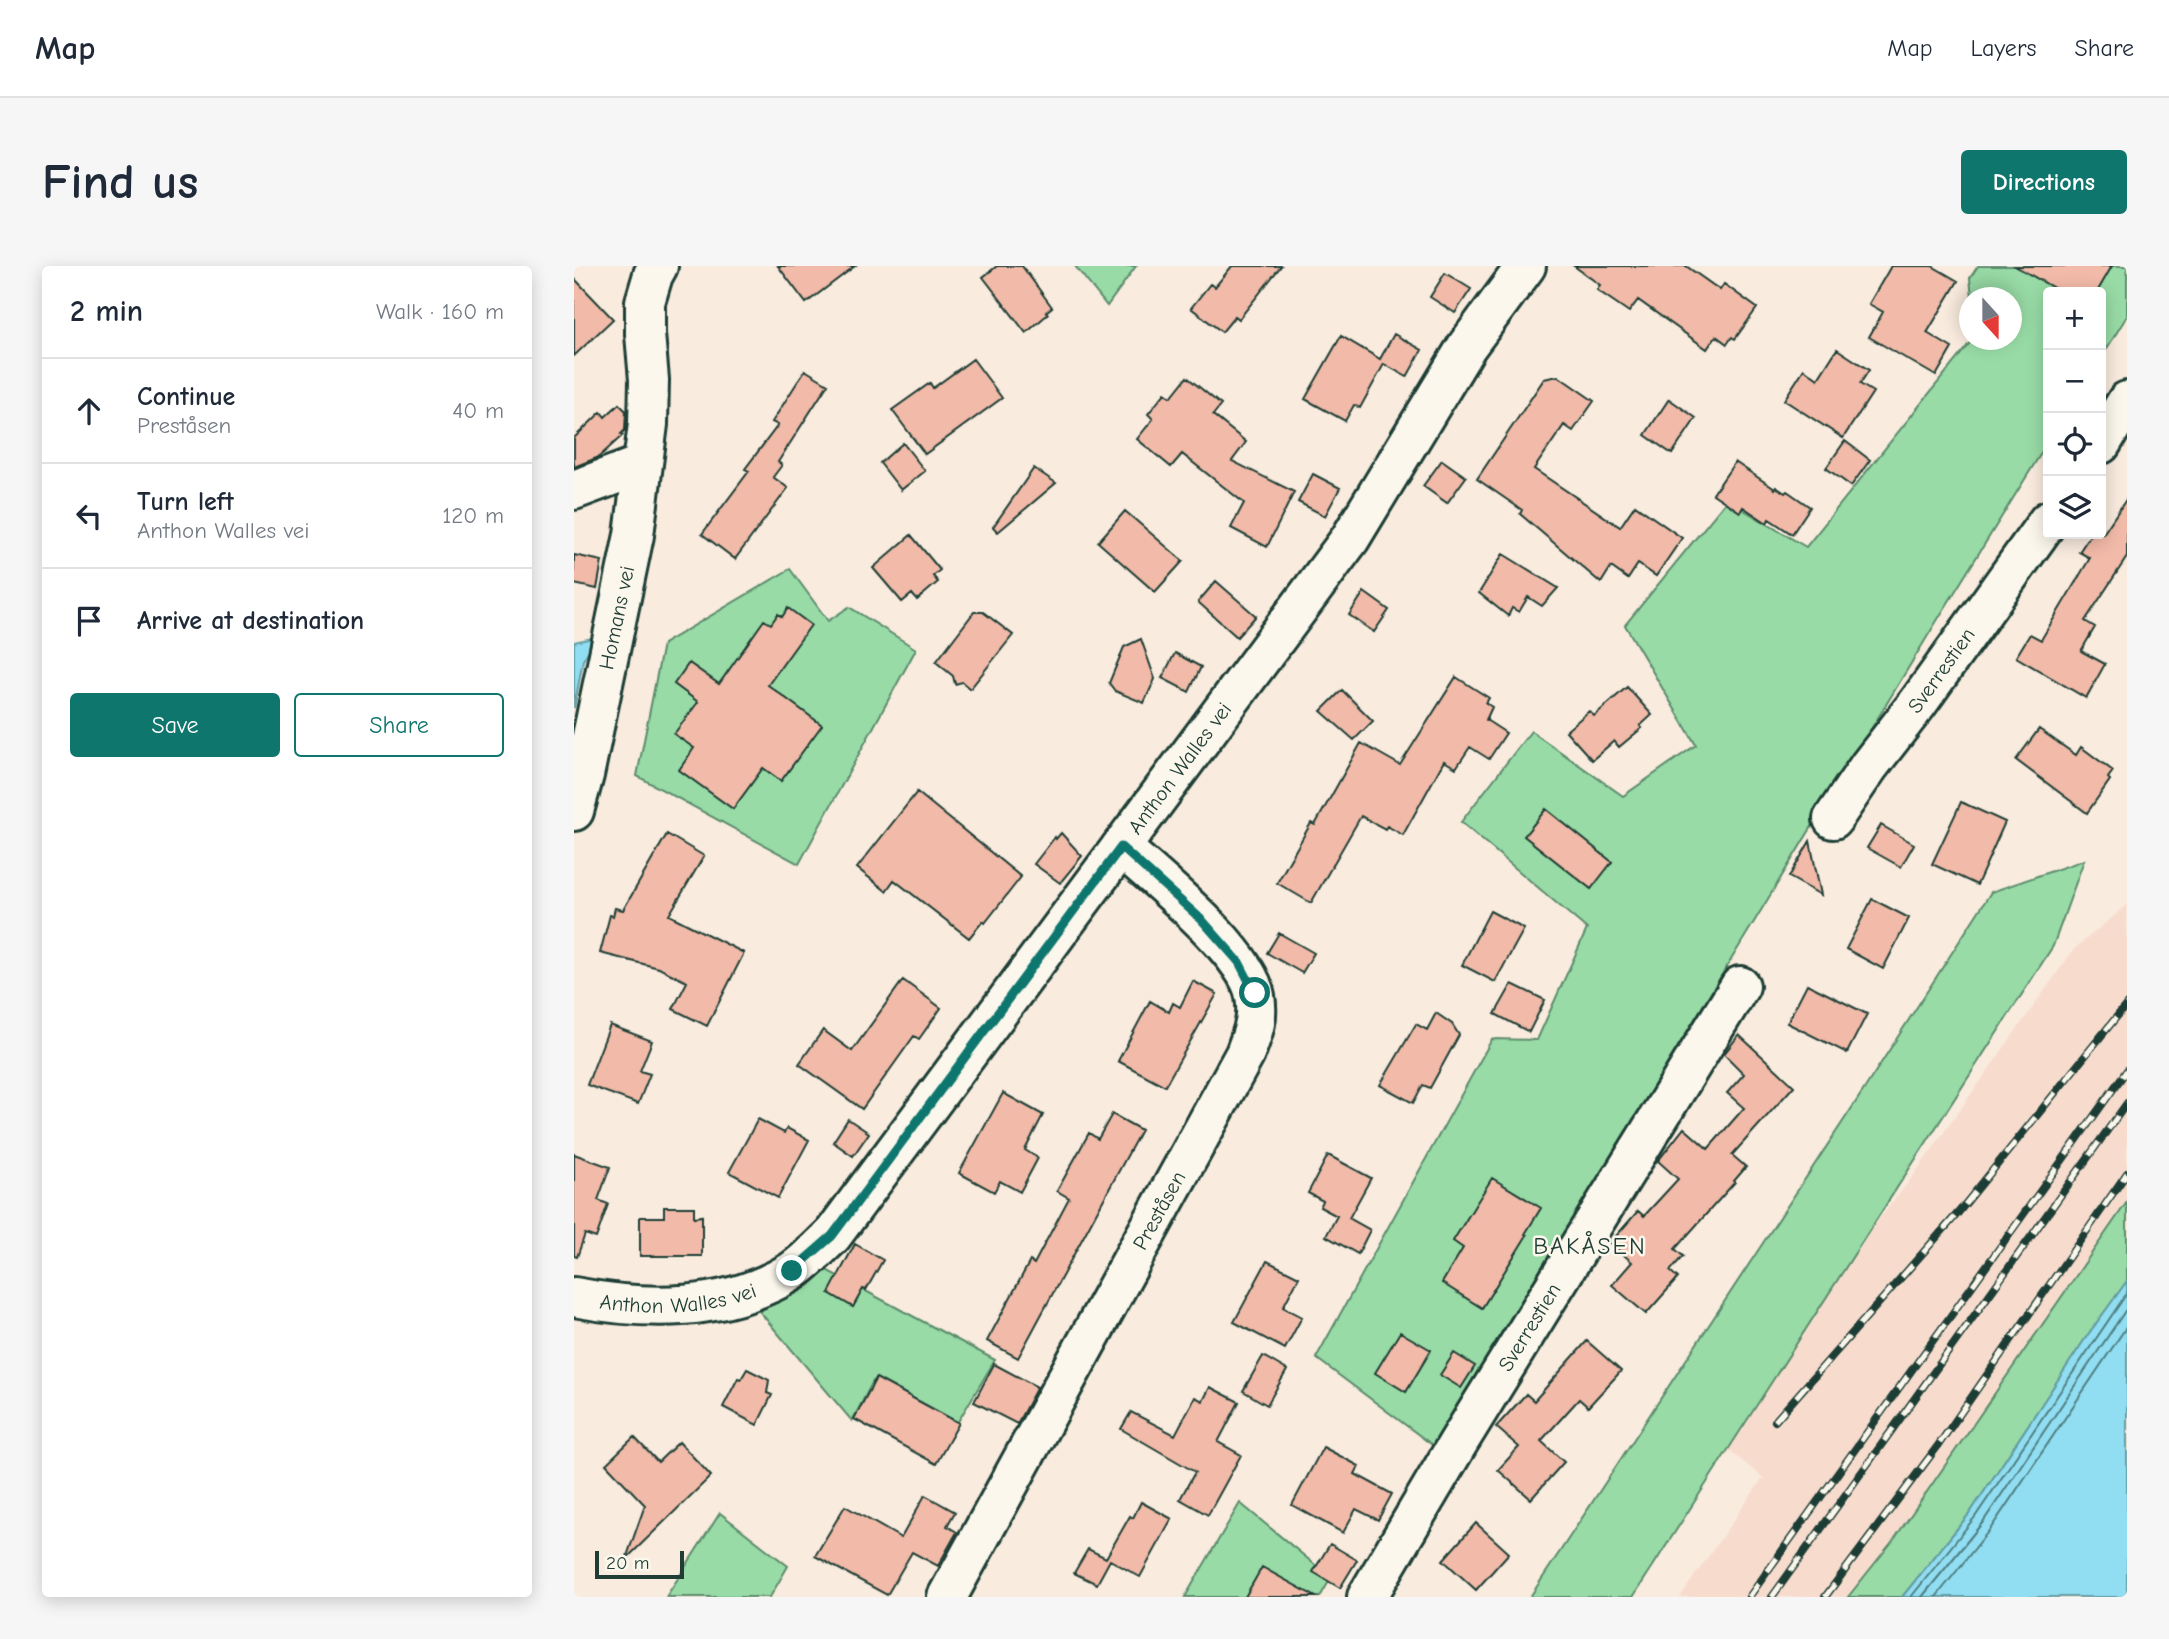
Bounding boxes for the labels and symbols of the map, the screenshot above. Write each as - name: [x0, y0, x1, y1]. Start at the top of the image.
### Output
- north arrow: [1959, 287, 2022, 350]
- street label: Homans vei: [594, 564, 639, 672]
- street label: Sverrestien: [1903, 623, 1980, 718]
- street label: Anthon Walles vei: [1123, 698, 1236, 839]
- route start: [1239, 977, 1270, 1008]
- street label: Preståsen: [1128, 1167, 1190, 1254]
- district label: BAKÅSEN: [1533, 1230, 1647, 1260]
- route end: [776, 1255, 807, 1286]
- street label: Anthon Walles vei: [598, 1278, 760, 1318]
- street label: Sverrestien: [1493, 1279, 1566, 1376]
- scale bar: [595, 1548, 684, 1580]

